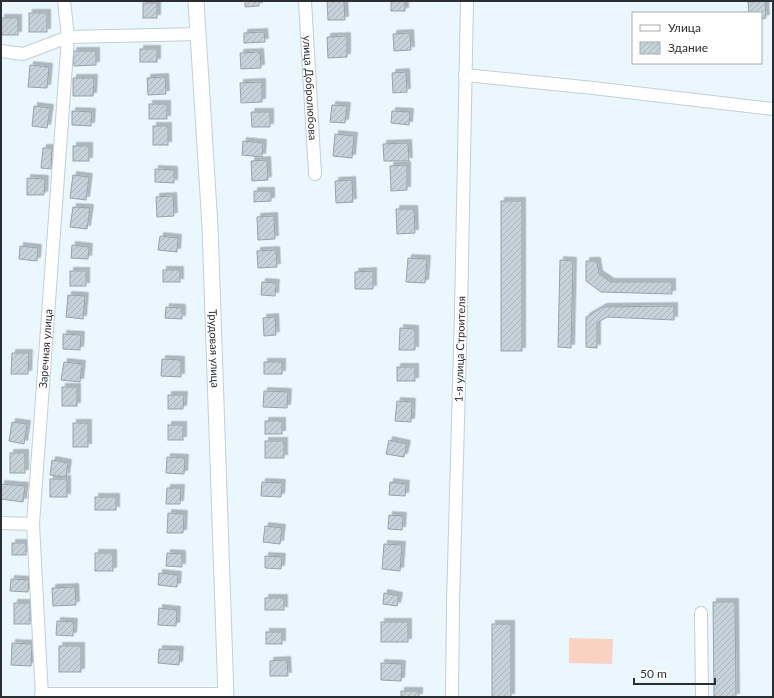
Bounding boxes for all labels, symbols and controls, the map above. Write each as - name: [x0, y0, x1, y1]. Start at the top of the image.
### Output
- legend: [632, 12, 762, 64]
- text: Улица: [668, 20, 701, 35]
- street label: улица Добролюбова: [301, 35, 320, 141]
- text: Здание: [668, 40, 708, 55]
- street label: 1-я улица Строителя: [452, 296, 467, 402]
- street label: Заречная улица: [36, 309, 54, 389]
- street label: Трудовая улица: [207, 309, 222, 388]
- scale bar: [634, 660, 715, 686]
- text: 50 m: [640, 666, 667, 681]

